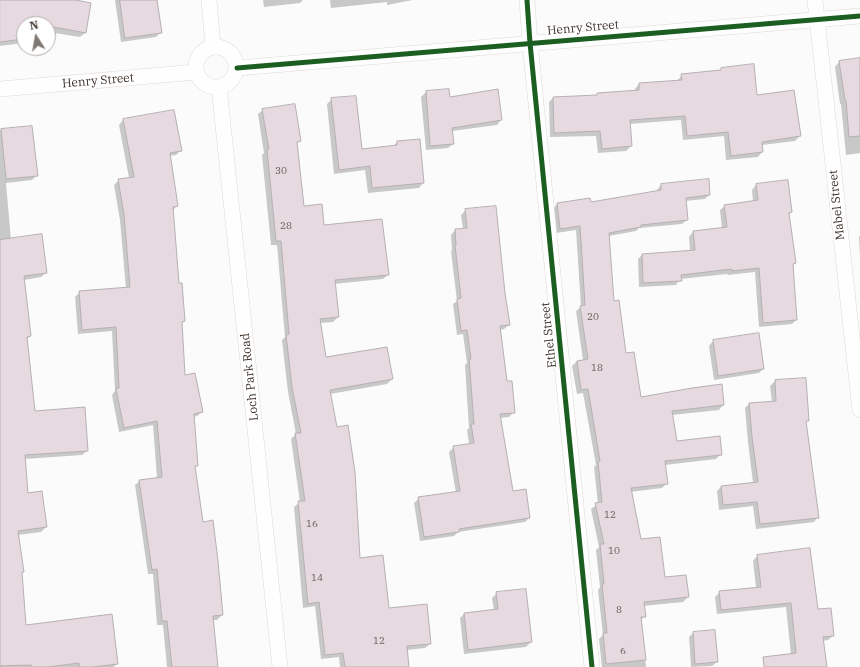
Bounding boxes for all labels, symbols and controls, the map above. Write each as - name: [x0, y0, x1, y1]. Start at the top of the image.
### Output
- north arrow: [16, 16, 56, 56]
- text: N: [28, 18, 40, 33]
- street label: Henry Street: [546, 18, 620, 38]
- street label: Henry Street: [61, 71, 135, 91]
- house number: 30: [275, 165, 287, 177]
- street label: Mabel Street: [826, 169, 848, 241]
- house number: 28: [280, 220, 292, 232]
- street label: Ethel Street: [538, 301, 560, 369]
- house number: 20: [587, 311, 599, 323]
- street label: Loch Park Road: [238, 332, 262, 422]
- house number: 18: [591, 362, 603, 374]
- house number: 12: [604, 509, 616, 521]
- house number: 16: [306, 518, 318, 530]
- house number: 10: [608, 545, 620, 557]
- house number: 14: [311, 572, 323, 584]
- house number: 8: [616, 604, 622, 616]
- house number: 12: [373, 635, 385, 647]
- house number: 6: [620, 645, 626, 657]

